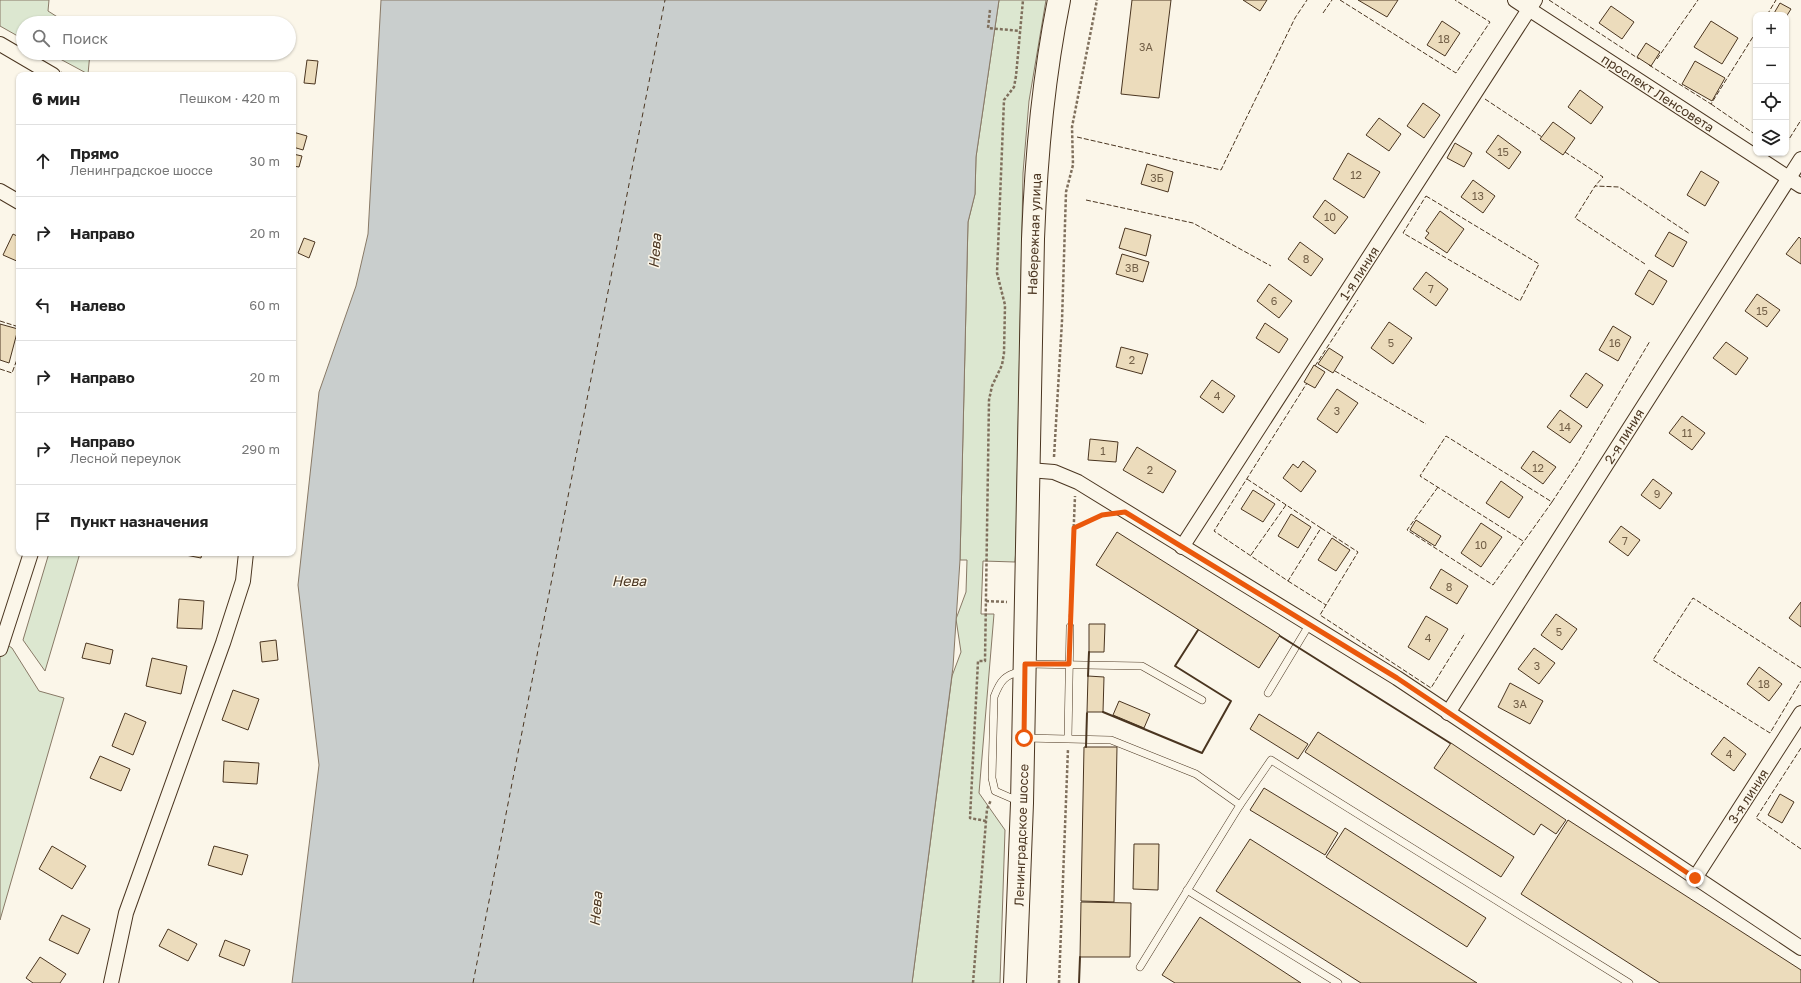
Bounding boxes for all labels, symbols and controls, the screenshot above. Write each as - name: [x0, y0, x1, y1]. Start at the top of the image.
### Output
- map controls: [1753, 12, 1789, 156]
- button: +: [1753, 12, 1789, 48]
- search box: [16, 16, 296, 60]
- icon: search: [30, 27, 52, 49]
- text: Поиск: [62, 29, 108, 47]
- house number: 18: [1438, 32, 1450, 45]
- house number: 3А: [1139, 40, 1154, 53]
- button: −: [1753, 48, 1789, 84]
- street label: проспект Ленсовета: [1599, 51, 1717, 135]
- button: locate: [1753, 84, 1789, 120]
- text: 6 мин: [32, 88, 80, 109]
- text: Пешком · 420 m: [179, 90, 280, 106]
- button: layers: [1753, 120, 1789, 156]
- text: Прямо: [70, 144, 119, 162]
- house number: 15: [1497, 145, 1509, 158]
- icon: ahead: [32, 150, 54, 172]
- text: 30 m: [250, 153, 280, 169]
- text: Ленинградское шоссе: [70, 162, 213, 178]
- house number: 12: [1350, 168, 1362, 181]
- house number: 3Б: [1150, 171, 1164, 184]
- street label: Набережная улица: [1024, 173, 1044, 295]
- house number: 13: [1472, 189, 1484, 202]
- house number: 10: [1324, 210, 1336, 223]
- icon: right: [32, 222, 54, 244]
- text: Направо: [70, 224, 135, 242]
- text: 20 m: [250, 225, 280, 241]
- water label: Нева: [645, 232, 665, 269]
- street label: 1-я линия: [1336, 243, 1382, 303]
- house number: 8: [1303, 252, 1310, 265]
- house number: 3В: [1125, 261, 1139, 274]
- house number: 7: [1428, 282, 1434, 295]
- icon: left: [32, 294, 54, 316]
- house number: 6: [1271, 294, 1278, 307]
- text: Налево: [70, 296, 126, 314]
- text: 60 m: [249, 297, 280, 313]
- house number: 15: [1756, 304, 1768, 317]
- house number: 5: [1388, 336, 1394, 349]
- house number: 16: [1609, 336, 1621, 349]
- house number: 2: [1129, 353, 1135, 366]
- icon: right: [32, 366, 54, 388]
- text: Направо: [70, 368, 135, 386]
- text: 20 m: [250, 369, 280, 385]
- house number: 4: [1214, 389, 1221, 402]
- house number: 3: [1334, 404, 1340, 417]
- street label: 2-я линия: [1601, 405, 1647, 467]
- house number: 14: [1559, 420, 1571, 433]
- house number: 11: [1682, 426, 1692, 439]
- text: Направо: [70, 432, 135, 450]
- icon: right: [32, 438, 54, 460]
- text: 290 m: [242, 441, 280, 457]
- house number: 1: [1100, 444, 1106, 457]
- text: Лесной переулок: [70, 450, 181, 466]
- house number: 12: [1532, 461, 1544, 474]
- house number: 2: [1147, 463, 1153, 476]
- house number: 9: [1654, 487, 1660, 500]
- icon: arrive: [32, 510, 54, 532]
- text: Пункт назначения: [70, 512, 208, 530]
- house number: 7: [1622, 534, 1628, 547]
- house number: 10: [1475, 538, 1487, 551]
- water label: Нева: [612, 572, 647, 589]
- house number: 8: [1446, 580, 1453, 593]
- house number: 5: [1556, 625, 1562, 638]
- house number: 4: [1425, 631, 1432, 644]
- house number: 3: [1534, 659, 1540, 672]
- house number: 18: [1758, 677, 1770, 690]
- house number: 3А: [1513, 697, 1528, 710]
- route start: [1015, 729, 1033, 747]
- house number: 4: [1726, 747, 1733, 760]
- street label: Ленинградское шоссе: [1011, 763, 1031, 907]
- street label: 3-я линия: [1724, 766, 1772, 826]
- route end: [1686, 869, 1704, 887]
- water label: Нева: [586, 890, 606, 927]

